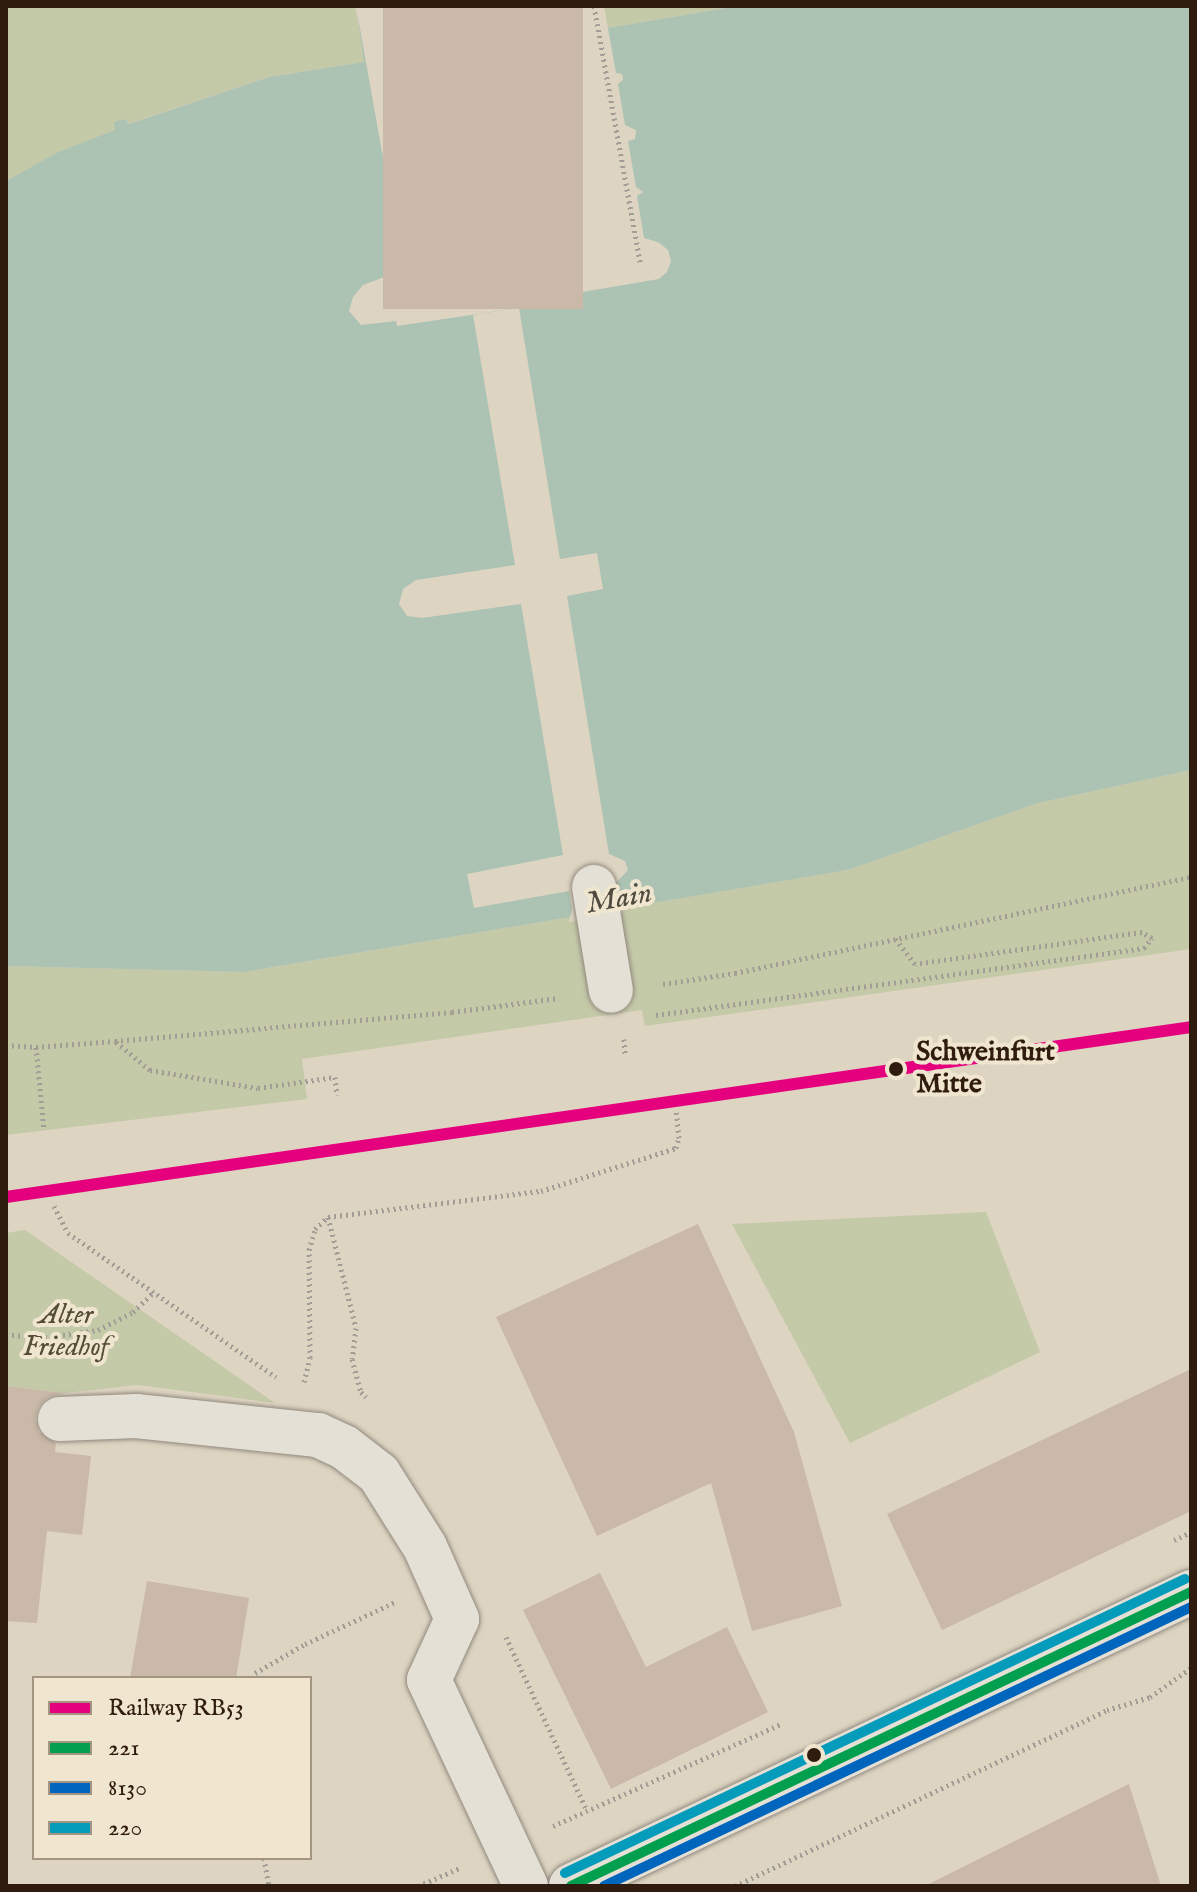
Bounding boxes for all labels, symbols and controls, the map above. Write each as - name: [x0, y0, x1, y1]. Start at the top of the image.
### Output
- water label: Main: [583, 876, 655, 922]
- place label: Schweinfurt Mitte: [916, 1036, 1055, 1102]
- marker: Schweinfurt Mitte: [883, 1056, 909, 1082]
- park label: Alter Friedhof: [23, 1299, 109, 1365]
- legend: [32, 1676, 312, 1860]
- text: Railway RB53: [108, 1693, 244, 1724]
- text: 221: [108, 1733, 139, 1764]
- unlabelled marker: [806, 1747, 822, 1763]
- text: 8130: [108, 1773, 147, 1804]
- text: 220: [108, 1813, 142, 1844]

